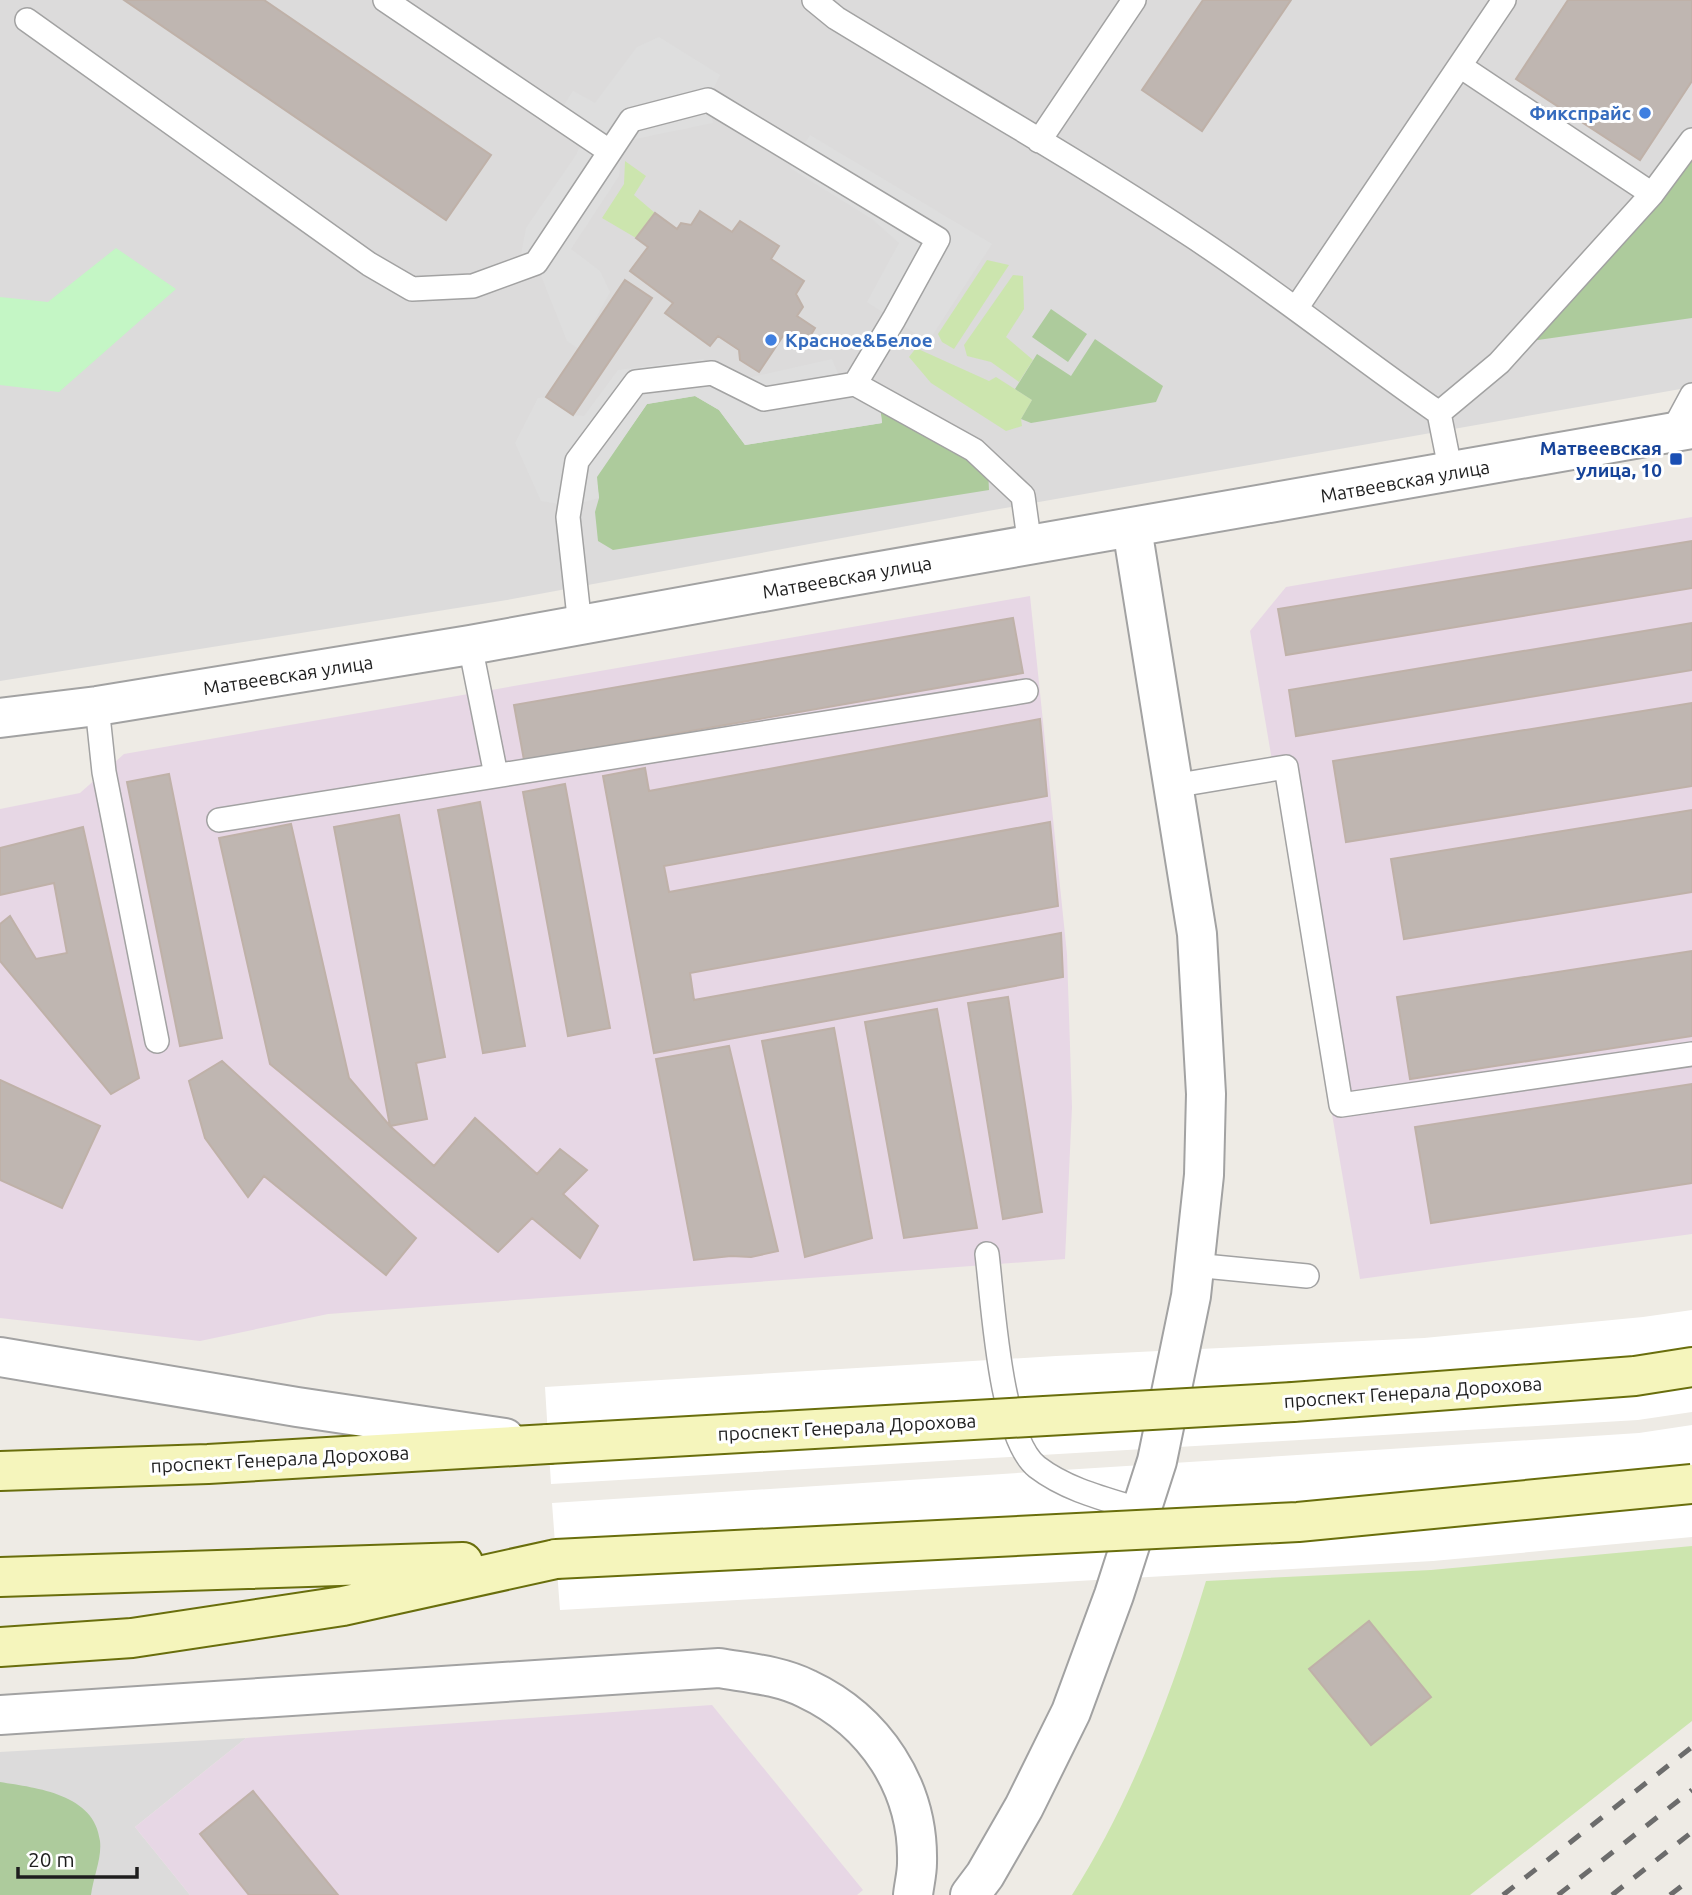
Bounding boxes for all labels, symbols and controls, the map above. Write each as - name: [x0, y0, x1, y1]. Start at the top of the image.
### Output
- place label: Фикспрайс: [1529, 102, 1631, 124]
- marker: Фикспрайс: [1637, 105, 1653, 121]
- place label: Красное&Белое: [785, 329, 933, 351]
- marker: Красное&Белое: [763, 332, 779, 348]
- place label: Матвеевская улица, 10: [1540, 437, 1662, 481]
- marker: Матвеевская улица, 10: [1668, 451, 1684, 467]
- street label: Матвеевская улица: [1319, 455, 1491, 507]
- street label: Матвеевская улица: [761, 551, 933, 603]
- street label: Матвеевская улица: [202, 651, 374, 699]
- street label: проспект Генерала Дорохова: [1283, 1372, 1543, 1412]
- street label: проспект Генерала Дорохова: [717, 1409, 977, 1445]
- street label: проспект Генерала Дорохова: [150, 1441, 410, 1477]
- scale bar: [18, 1836, 136, 1880]
- text: 20 m: [28, 1847, 75, 1871]

